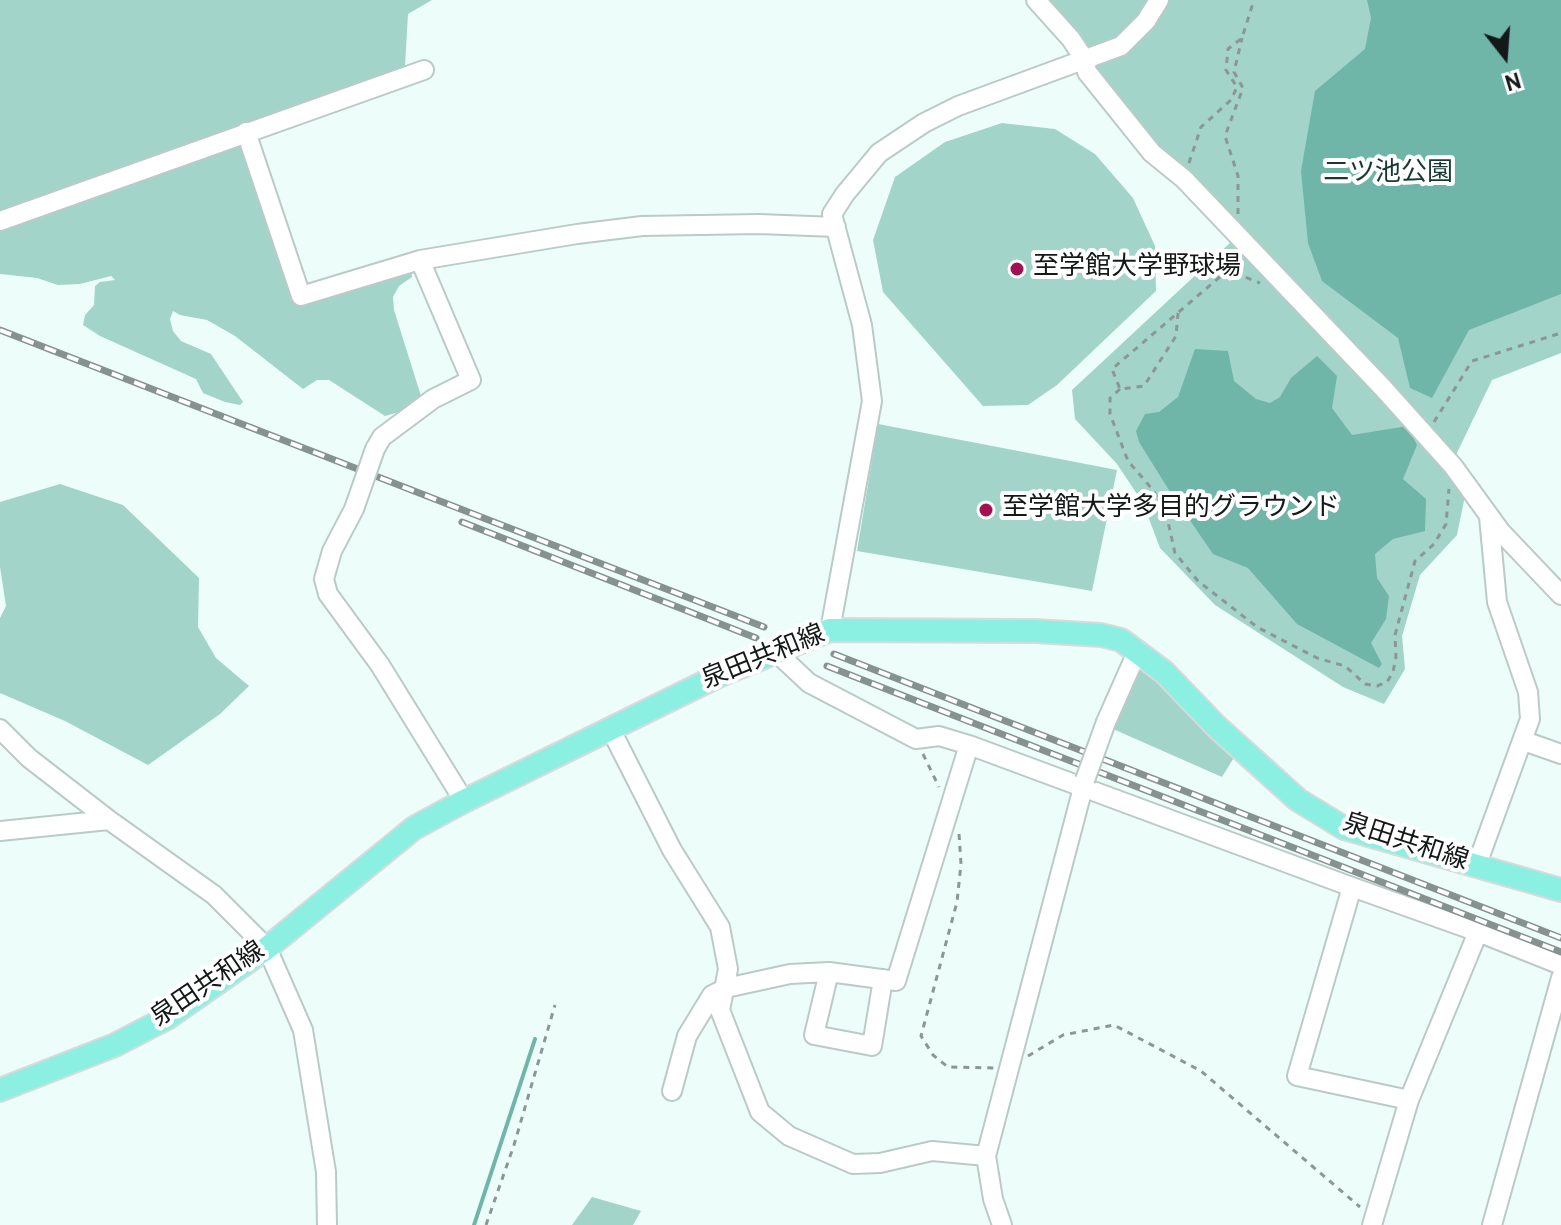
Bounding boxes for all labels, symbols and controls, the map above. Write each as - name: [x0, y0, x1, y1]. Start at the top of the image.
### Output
- north arrow: [1465, 16, 1545, 96]
- text: N: [1501, 64, 1524, 95]
- park label: 二ツ池公園: [1323, 159, 1453, 191]
- place label: 至学館大学野球場: [1033, 253, 1241, 285]
- marker: 至学館大学野球場: [1008, 260, 1026, 278]
- place label: 至学館大学多目的グラウンド: [1002, 494, 1340, 526]
- marker: 至学館大学多目的グラウンド: [977, 501, 995, 519]
- street label: 泉田共和線: [698, 620, 830, 698]
- street label: 泉田共和線: [1338, 809, 1472, 879]
- street label: 泉田共和線: [146, 937, 272, 1035]

